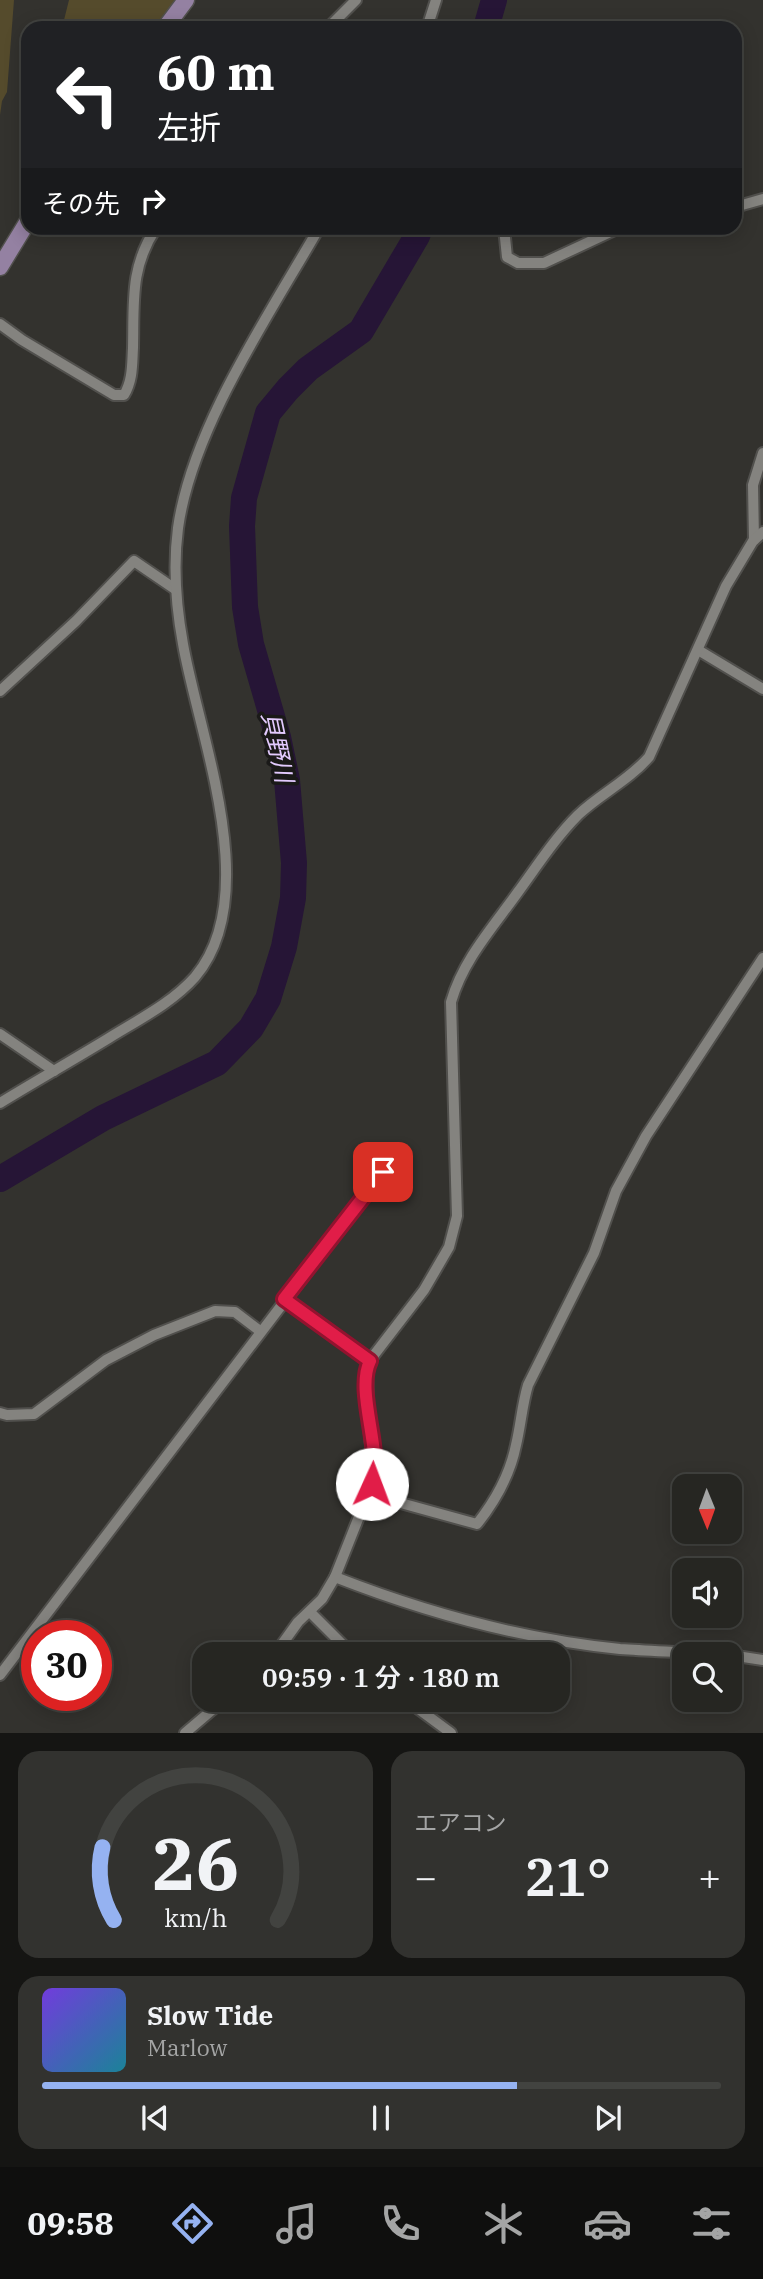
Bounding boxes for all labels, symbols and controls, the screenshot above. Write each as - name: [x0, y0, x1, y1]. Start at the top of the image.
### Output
- text: 60 m: [157, 40, 275, 103]
- icon: left: [42, 49, 133, 140]
- text: 左折: [157, 106, 221, 148]
- icon: right: [134, 182, 172, 220]
- text: その先: [42, 186, 120, 220]
- water label: 貝野川: [255, 708, 302, 788]
- pin: [353, 1142, 413, 1202]
- icon: arrive: [364, 1153, 402, 1191]
- position arrow: [335, 1447, 409, 1521]
- north arrow: [672, 1474, 742, 1544]
- map controls: [672, 1474, 742, 1712]
- button: sound: [672, 1558, 742, 1628]
- speed limit sign: 30: [21, 1620, 112, 1711]
- button: search: [672, 1642, 742, 1712]
- text: 09:59 · 1 分 · 180 m: [262, 1660, 500, 1694]
- text: エアコン: [415, 1807, 507, 1837]
- text: 26: [152, 1816, 239, 1911]
- text: 21°: [524, 1843, 611, 1910]
- text: −: [415, 1852, 437, 1901]
- text: +: [698, 1852, 721, 1901]
- text: km/h: [164, 1901, 227, 1934]
- text: Slow Tide: [147, 1998, 273, 2032]
- text: Marlow: [147, 2032, 227, 2062]
- icon: previous: [136, 2099, 174, 2137]
- icon: pause: [362, 2099, 400, 2137]
- icon: next: [589, 2099, 627, 2137]
- icon: directions: [168, 2199, 217, 2248]
- icon: music: [272, 2199, 321, 2248]
- icon: phone: [376, 2199, 425, 2248]
- icon: climate: [479, 2199, 528, 2248]
- icon: car: [583, 2199, 632, 2248]
- icon: filters: [687, 2199, 736, 2248]
- text: 09:58: [27, 2202, 114, 2244]

